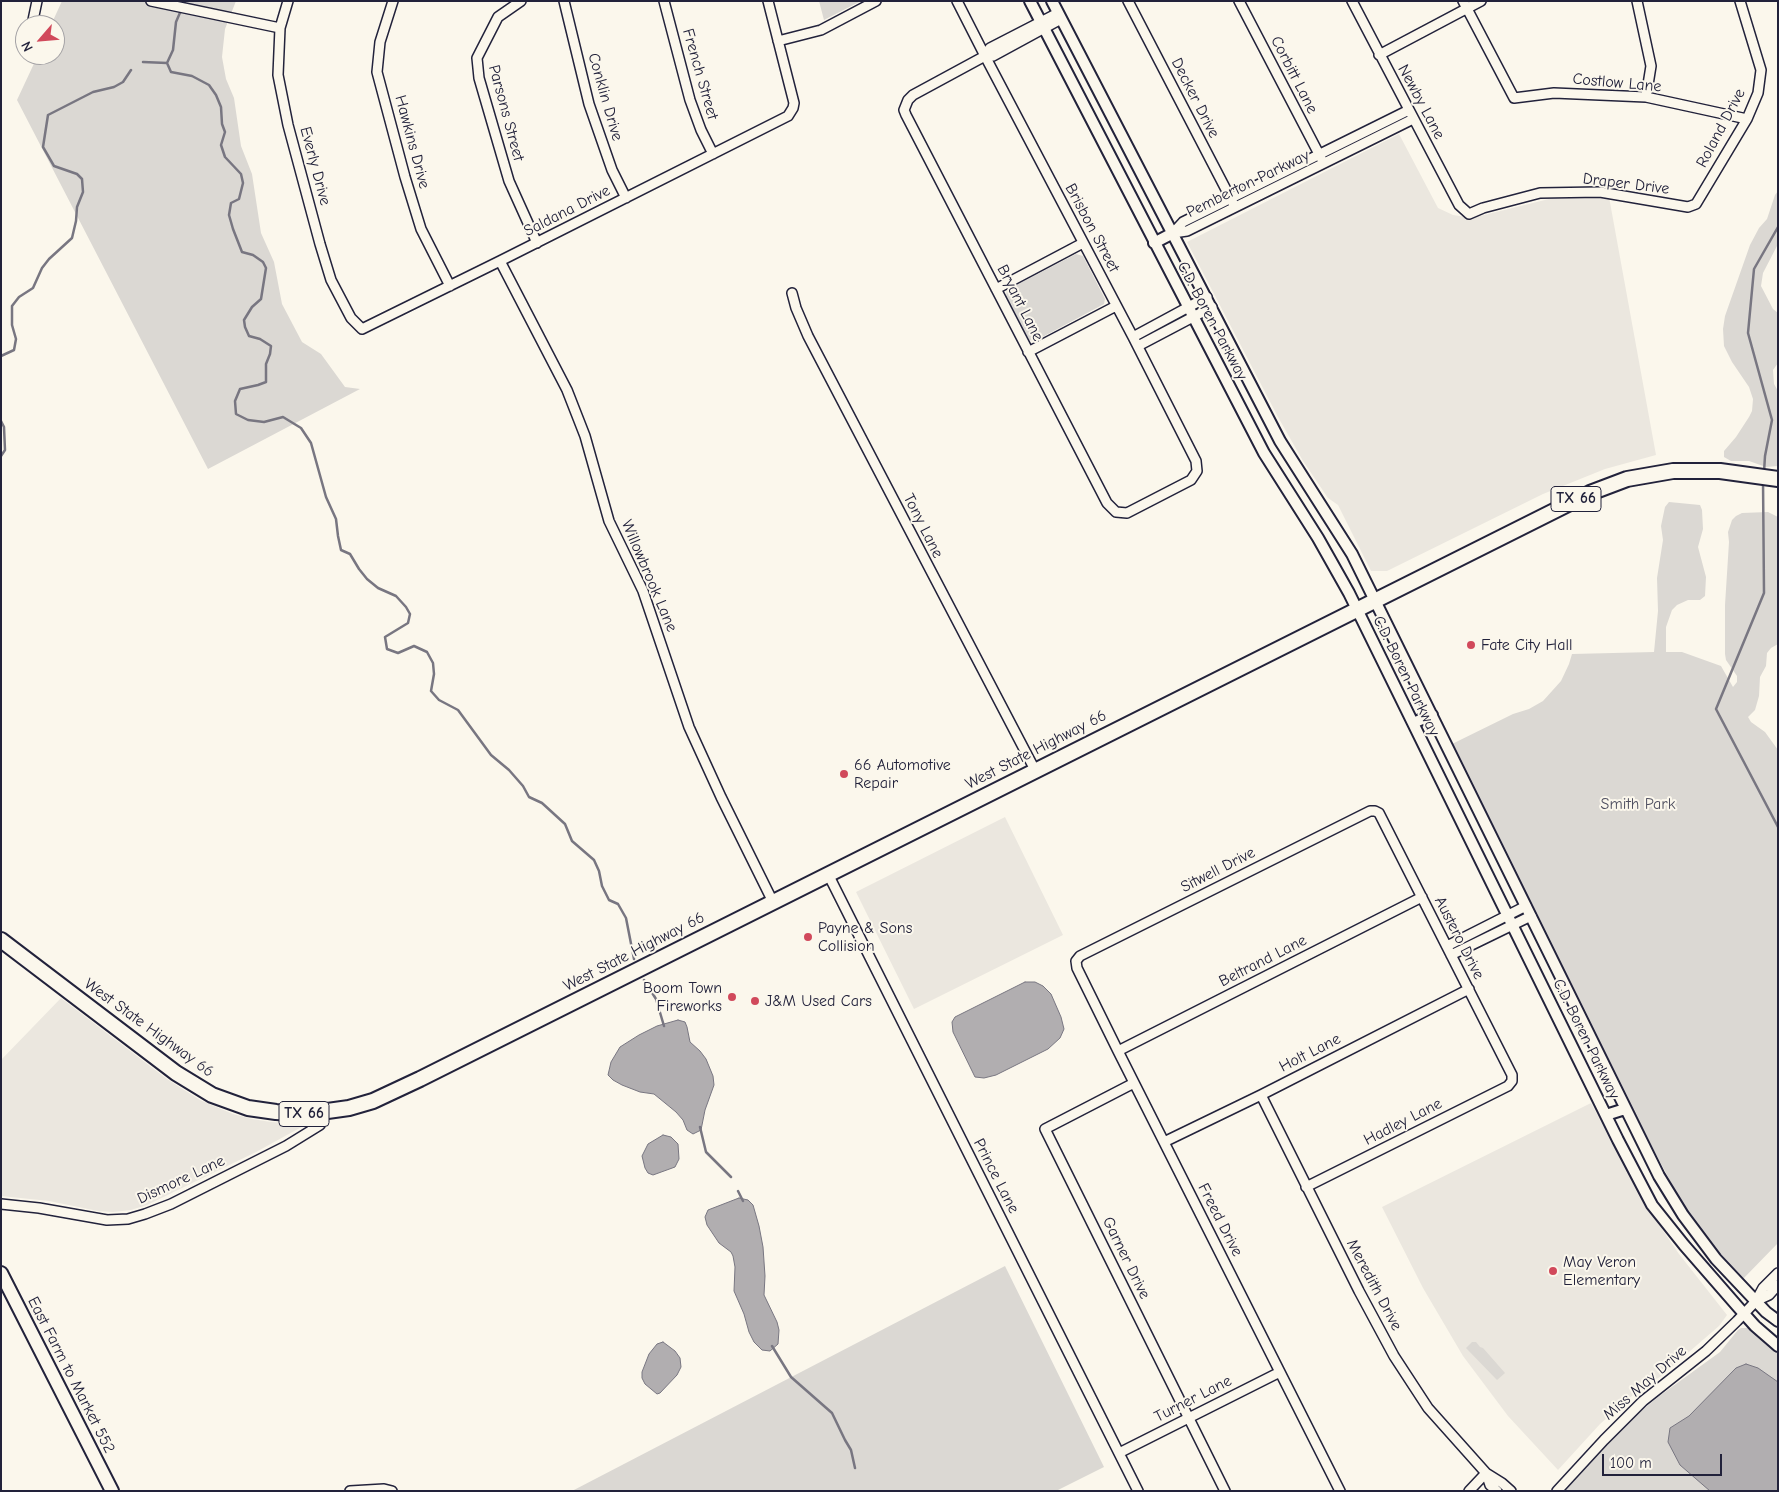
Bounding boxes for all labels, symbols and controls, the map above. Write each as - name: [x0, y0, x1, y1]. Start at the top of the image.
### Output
- north arrow: [15, 15, 65, 65]
- street label: French Street: [678, 26, 722, 122]
- street label: Corbitt Lane: [1266, 33, 1322, 117]
- text: N: [17, 39, 37, 55]
- street label: Conklin Drive: [583, 51, 627, 143]
- street label: Decker Drive: [1167, 55, 1223, 141]
- street label: Newby Lane: [1393, 61, 1449, 143]
- street label: Parsons Street: [484, 63, 528, 163]
- street label: Costlow Lane: [1572, 70, 1662, 96]
- street label: Roland Drive: [1692, 85, 1750, 171]
- street label: Hawkins Drive: [390, 93, 434, 191]
- street label: Everly Drive: [295, 124, 335, 208]
- street label: Pemberton Parkway: [1183, 146, 1313, 222]
- street label: Draper Drive: [1582, 169, 1670, 199]
- street label: Brisbon Street: [1061, 180, 1123, 276]
- street label: Saldana Drive: [521, 181, 613, 241]
- street label: C.D. Boren Parkway: [1173, 258, 1251, 384]
- street label: Bryant Lane: [993, 262, 1047, 344]
- road number: TX 66: [1551, 486, 1601, 512]
- street label: Tony Lane: [899, 491, 947, 561]
- street label: Willowbrook Lane: [617, 517, 681, 635]
- street label: C.D. Boren Parkway: [1369, 613, 1443, 739]
- place label: Fate City Hall: [1481, 635, 1572, 655]
- marker: Fate City Hall: [1465, 639, 1477, 651]
- street label: West State Highway 66: [962, 706, 1110, 794]
- place label: 66 Automotive Repair: [854, 755, 951, 793]
- marker: 66 Automotive Repair: [838, 768, 850, 780]
- park label: Smith Park: [1601, 794, 1675, 814]
- street label: Sitwell Drive: [1178, 843, 1258, 897]
- street label: Austero Drive: [1430, 893, 1488, 983]
- street label: West State Highway 66: [560, 908, 708, 996]
- place label: Payne & Sons Collision: [818, 918, 912, 956]
- marker: Payne & Sons Collision: [802, 931, 814, 943]
- street label: Beltrand Lane: [1216, 931, 1310, 991]
- street label: West State Highway 66: [80, 974, 218, 1082]
- street label: C.D. Boren Parkway: [1549, 976, 1623, 1102]
- place label: Boom Town Fireworks: [643, 978, 722, 1016]
- marker: Boom Town Fireworks: [726, 991, 738, 1003]
- place label: J&M Used Cars: [765, 991, 872, 1011]
- marker: J&M Used Cars: [749, 995, 761, 1007]
- street label: Holt Lane: [1276, 1029, 1344, 1077]
- street label: Hadley Lane: [1361, 1094, 1445, 1150]
- road number: TX 66: [279, 1102, 329, 1126]
- street label: Prince Lane: [969, 1135, 1023, 1217]
- street label: Dismore Lane: [134, 1151, 228, 1209]
- street label: Freed Drive: [1193, 1180, 1247, 1260]
- street label: Garner Drive: [1098, 1214, 1154, 1302]
- street label: Meredith Drive: [1342, 1236, 1406, 1334]
- place label: May Veron Elementary: [1563, 1252, 1640, 1290]
- marker: May Veron Elementary: [1547, 1265, 1559, 1277]
- street label: East Farm to Market 552: [23, 1294, 119, 1456]
- street label: Miss May Drive: [1599, 1342, 1691, 1424]
- street label: Turner Lane: [1151, 1371, 1235, 1427]
- scale bar: [1604, 1444, 1724, 1476]
- text: 100 m: [1610, 1454, 1652, 1472]

